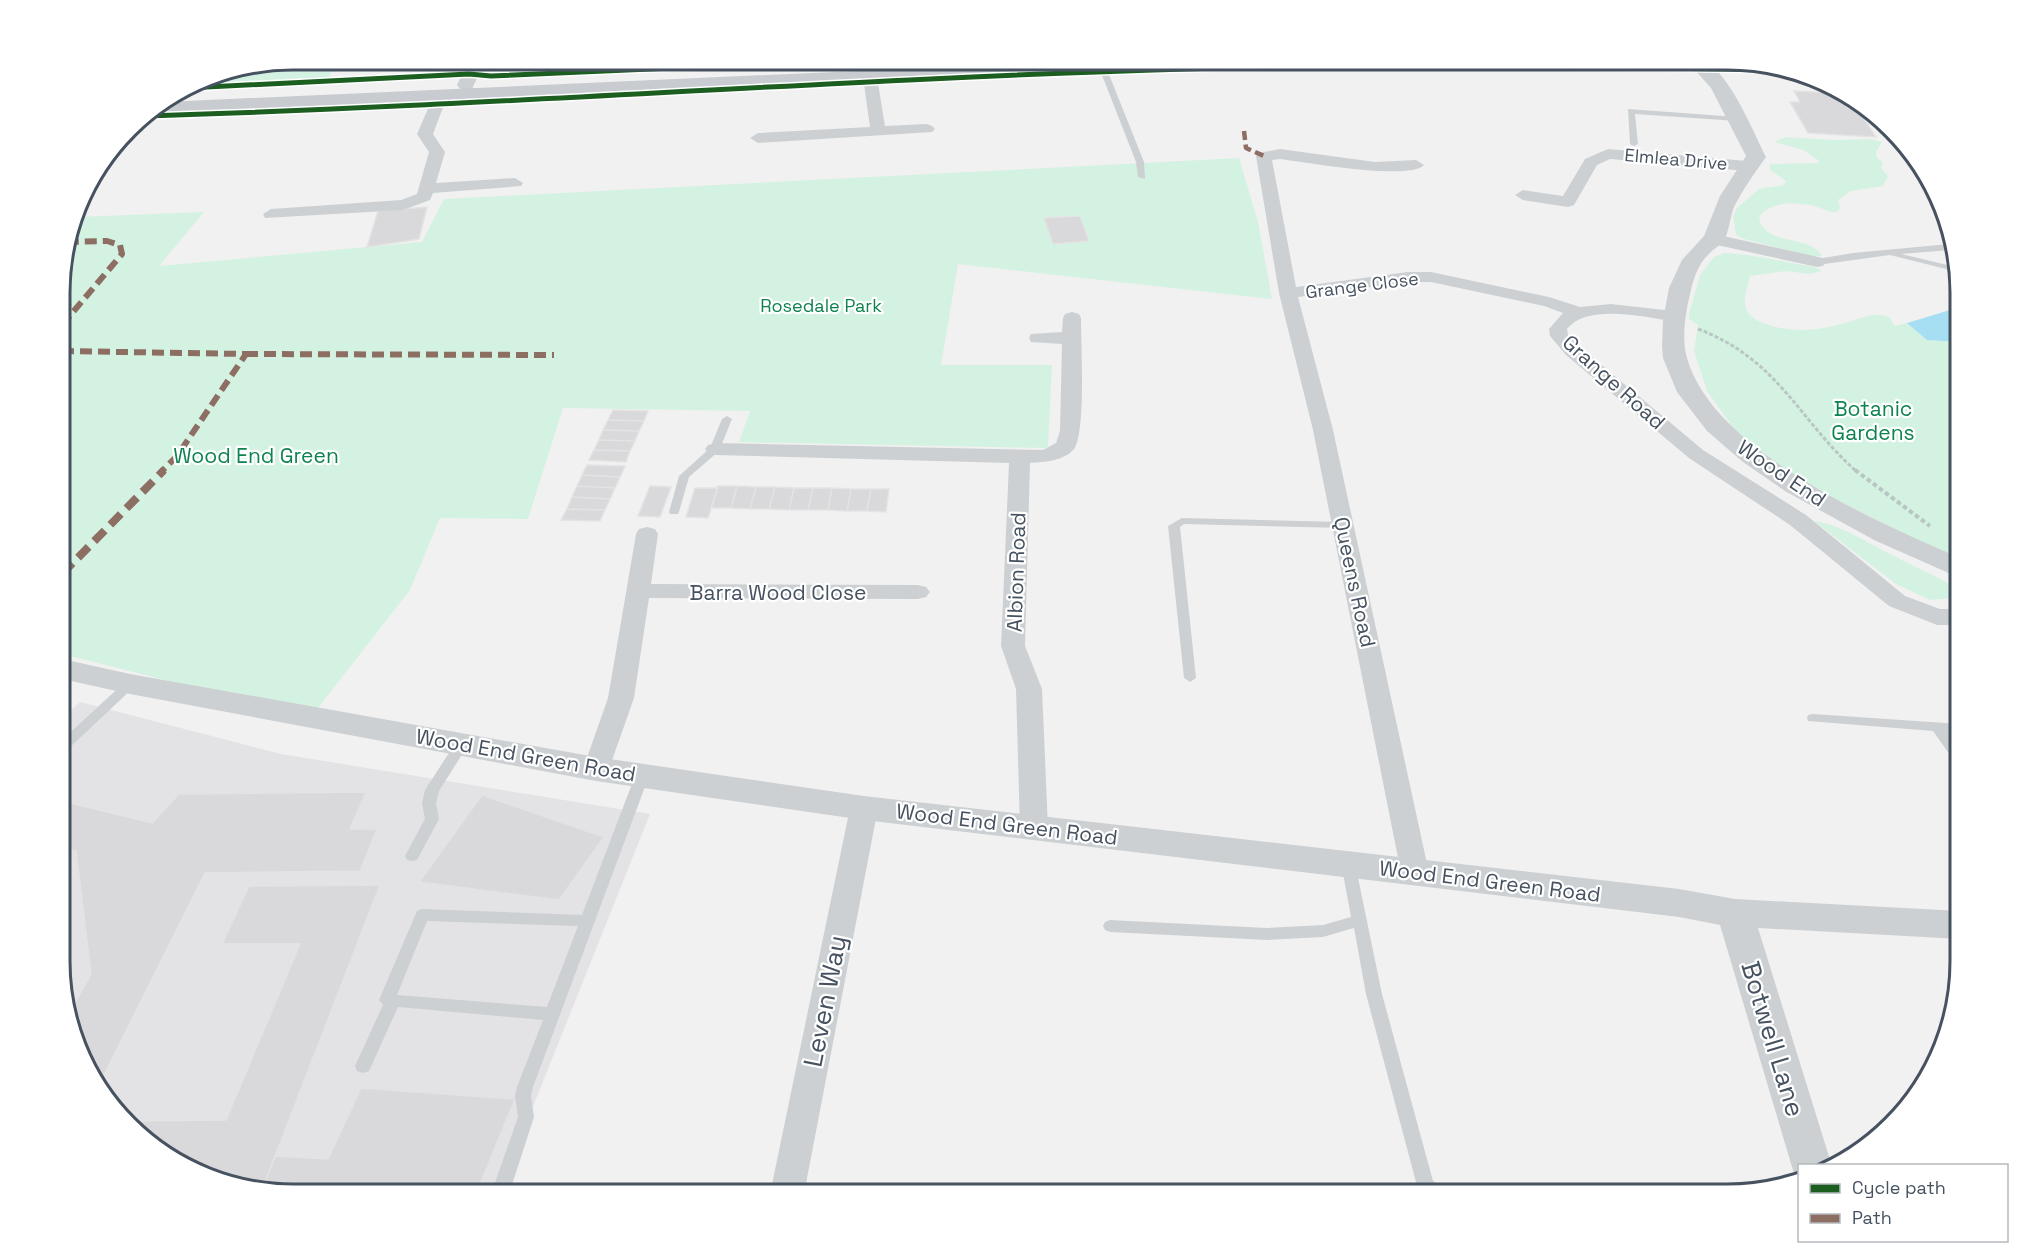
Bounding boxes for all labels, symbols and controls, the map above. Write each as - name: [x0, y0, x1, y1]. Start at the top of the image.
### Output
- street label: Elmlea Drive: [1624, 143, 1728, 175]
- street label: Grange Close: [1304, 267, 1420, 303]
- park label: Rosedale Park: [760, 294, 882, 317]
- street label: Grange Road: [1557, 329, 1671, 435]
- park label: Botanic Gardens: [1831, 395, 1915, 446]
- street label: Wood End: [1733, 434, 1831, 512]
- park label: Wood End Green: [173, 442, 339, 469]
- street label: Albion Road: [1000, 512, 1032, 632]
- street label: Queens Road: [1328, 514, 1382, 650]
- street label: Barra Wood Close: [690, 579, 866, 606]
- street label: Wood End Green Road: [414, 722, 638, 788]
- street label: Wood End Green Road: [895, 797, 1119, 851]
- street label: Wood End Green Road: [1378, 854, 1602, 908]
- street label: Leven Way: [796, 932, 854, 1070]
- street label: Botwell Lane: [1733, 957, 1813, 1121]
- legend: [1798, 1164, 2008, 1242]
- text: Cycle path: [1852, 1176, 1946, 1199]
- text: Path: [1852, 1206, 1892, 1229]

